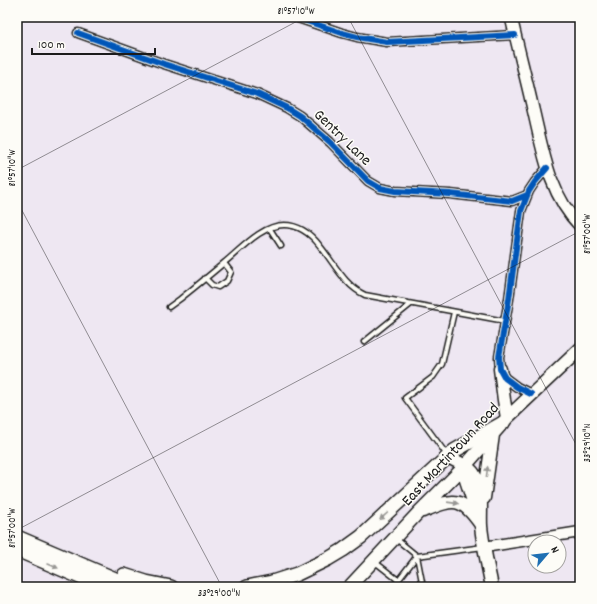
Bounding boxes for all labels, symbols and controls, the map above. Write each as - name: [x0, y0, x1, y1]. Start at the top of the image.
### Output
- text: 81°57'10"W: [278, 5, 315, 19]
- scale bar: [32, 30, 155, 56]
- text: 100 m: [38, 37, 65, 54]
- street label: Gentry Lane: [308, 104, 376, 172]
- text: 81°57'10"W: [6, 149, 20, 186]
- text: 81°57'00"W: [581, 214, 595, 254]
- street label: East Martintown Road: [397, 398, 505, 512]
- text: 33°29'10"N: [581, 423, 595, 463]
- one-way arrow: [484, 466, 490, 479]
- one-way arrow: [447, 500, 459, 506]
- text: 81°57'00"W: [6, 508, 20, 548]
- one-way arrow: [379, 511, 390, 520]
- north arrow: [527, 534, 567, 574]
- text: N: [546, 544, 563, 557]
- one-way arrow: [47, 563, 59, 569]
- text: 33°29'00"N: [198, 587, 240, 601]

